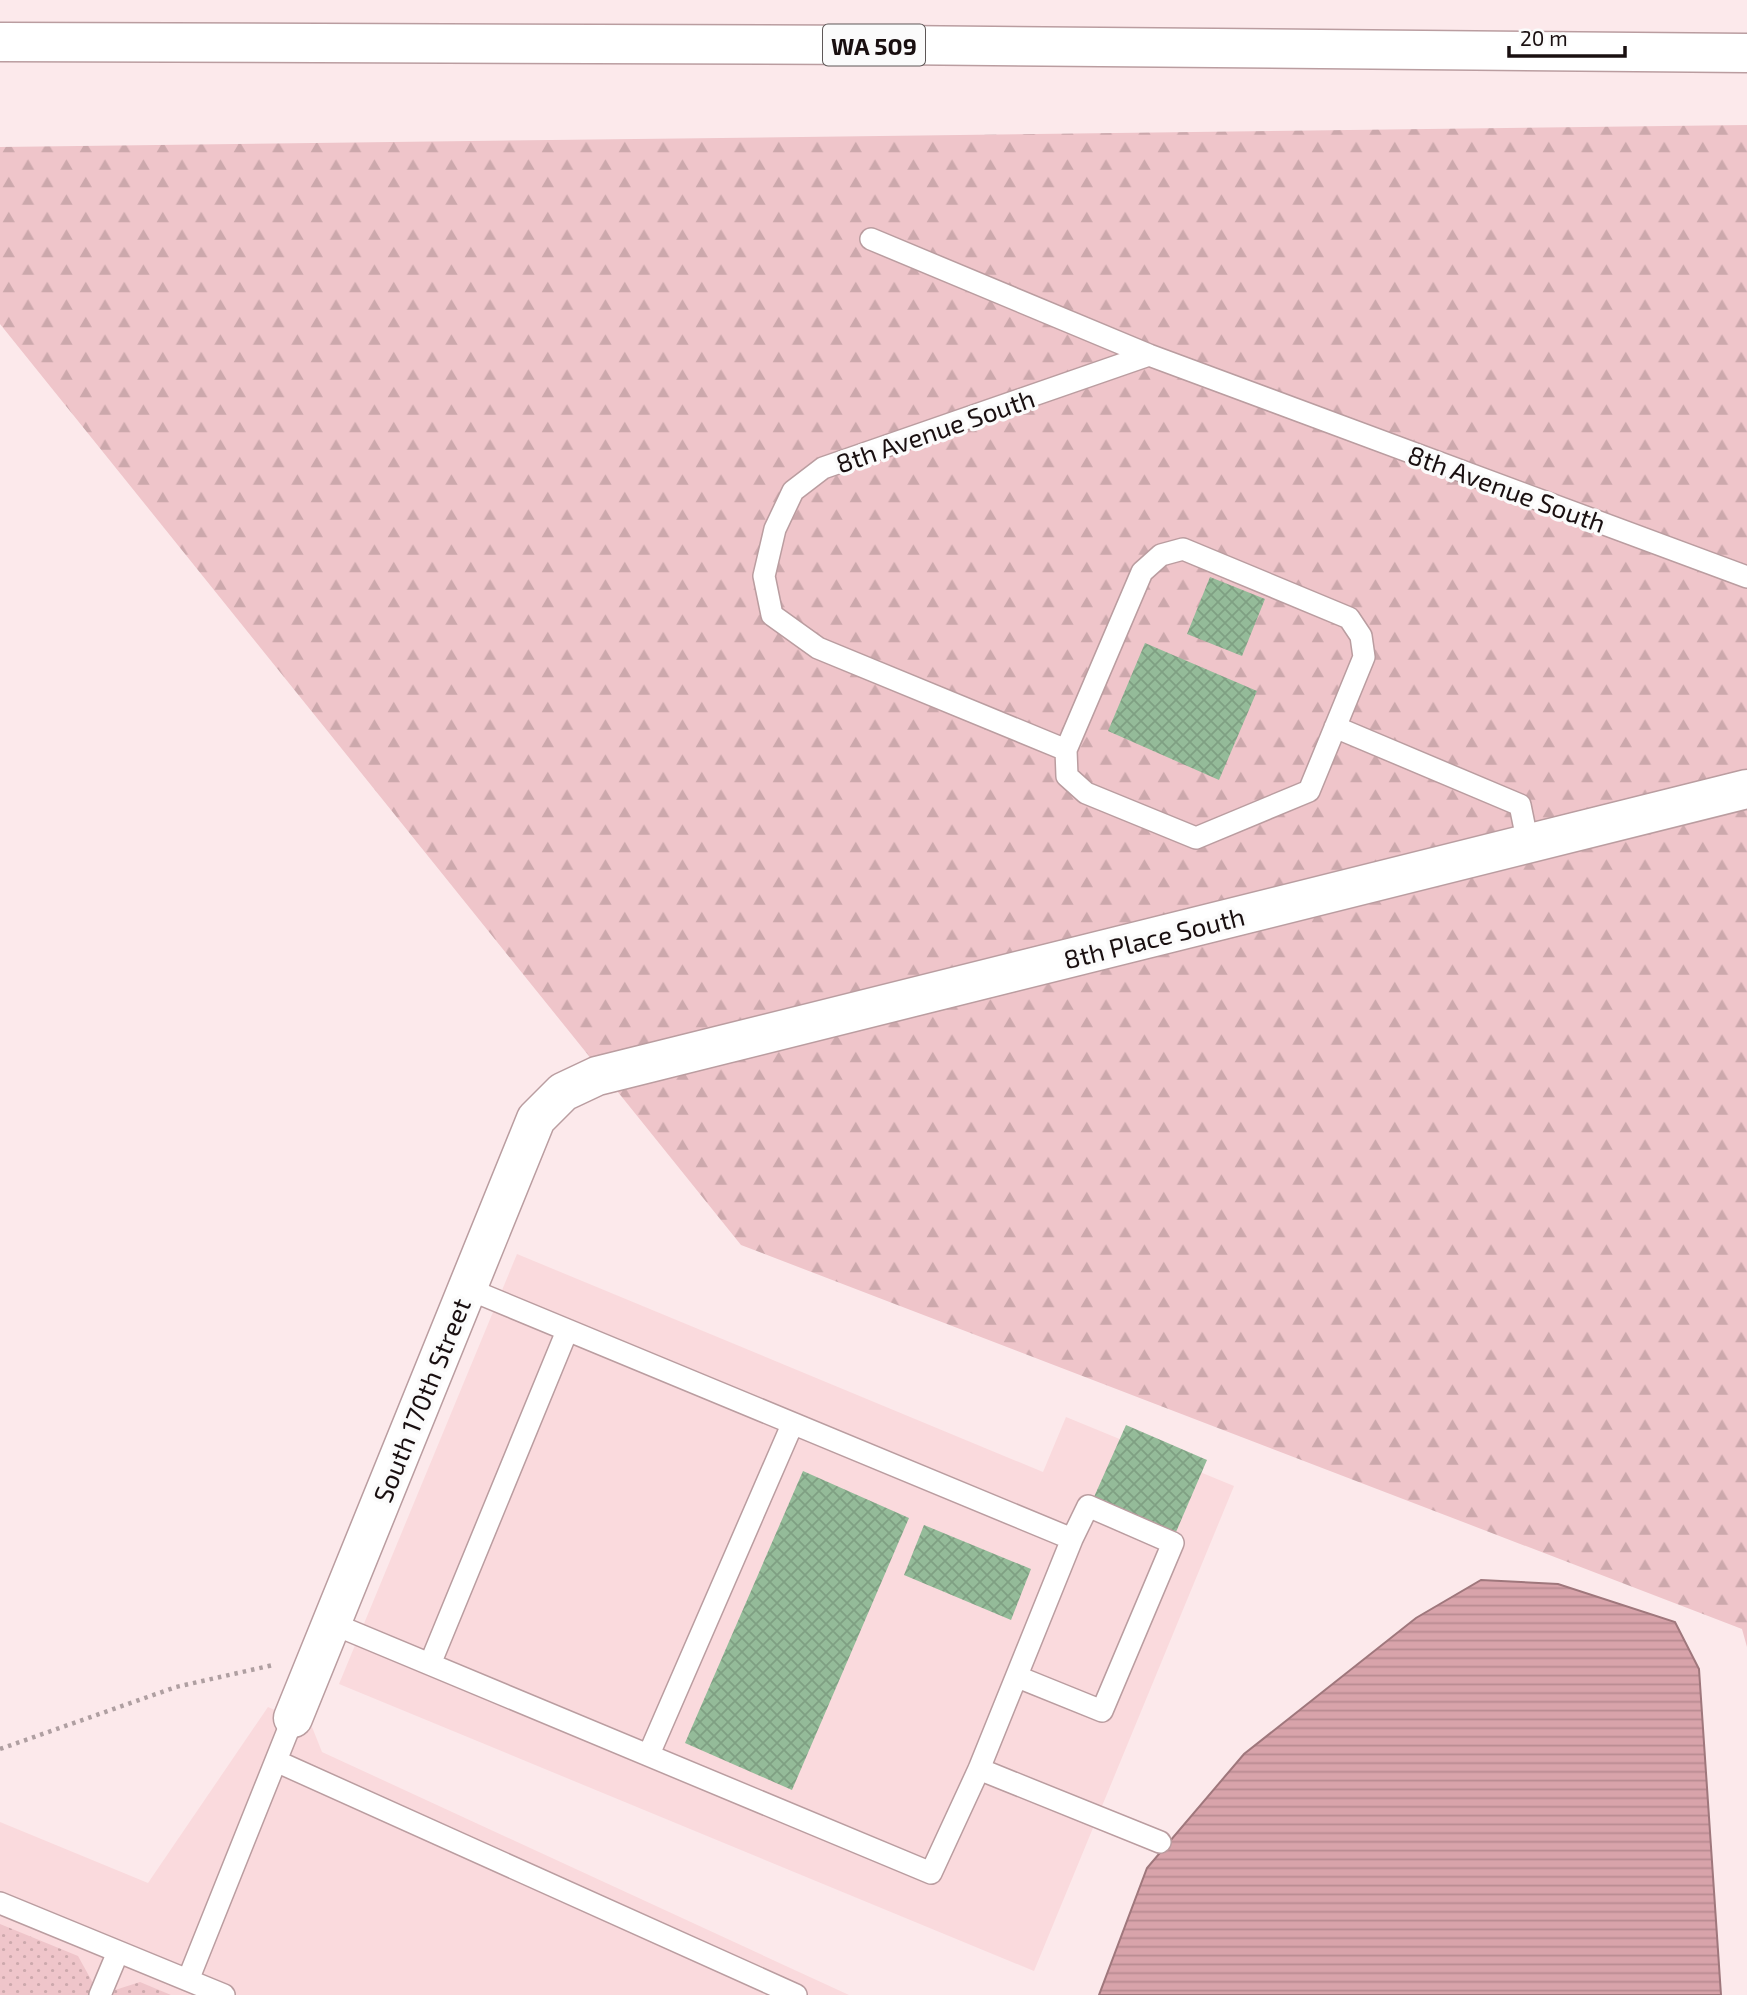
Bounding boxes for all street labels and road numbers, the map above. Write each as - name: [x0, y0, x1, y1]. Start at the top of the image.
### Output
- road number: WA 509: [823, 25, 925, 66]
- street label: 8th Avenue South: [832, 381, 1038, 479]
- street label: 8th Avenue South: [1404, 438, 1610, 538]
- street label: 8th Place South: [1060, 900, 1248, 974]
- street label: South 170th Street: [366, 1293, 476, 1507]

